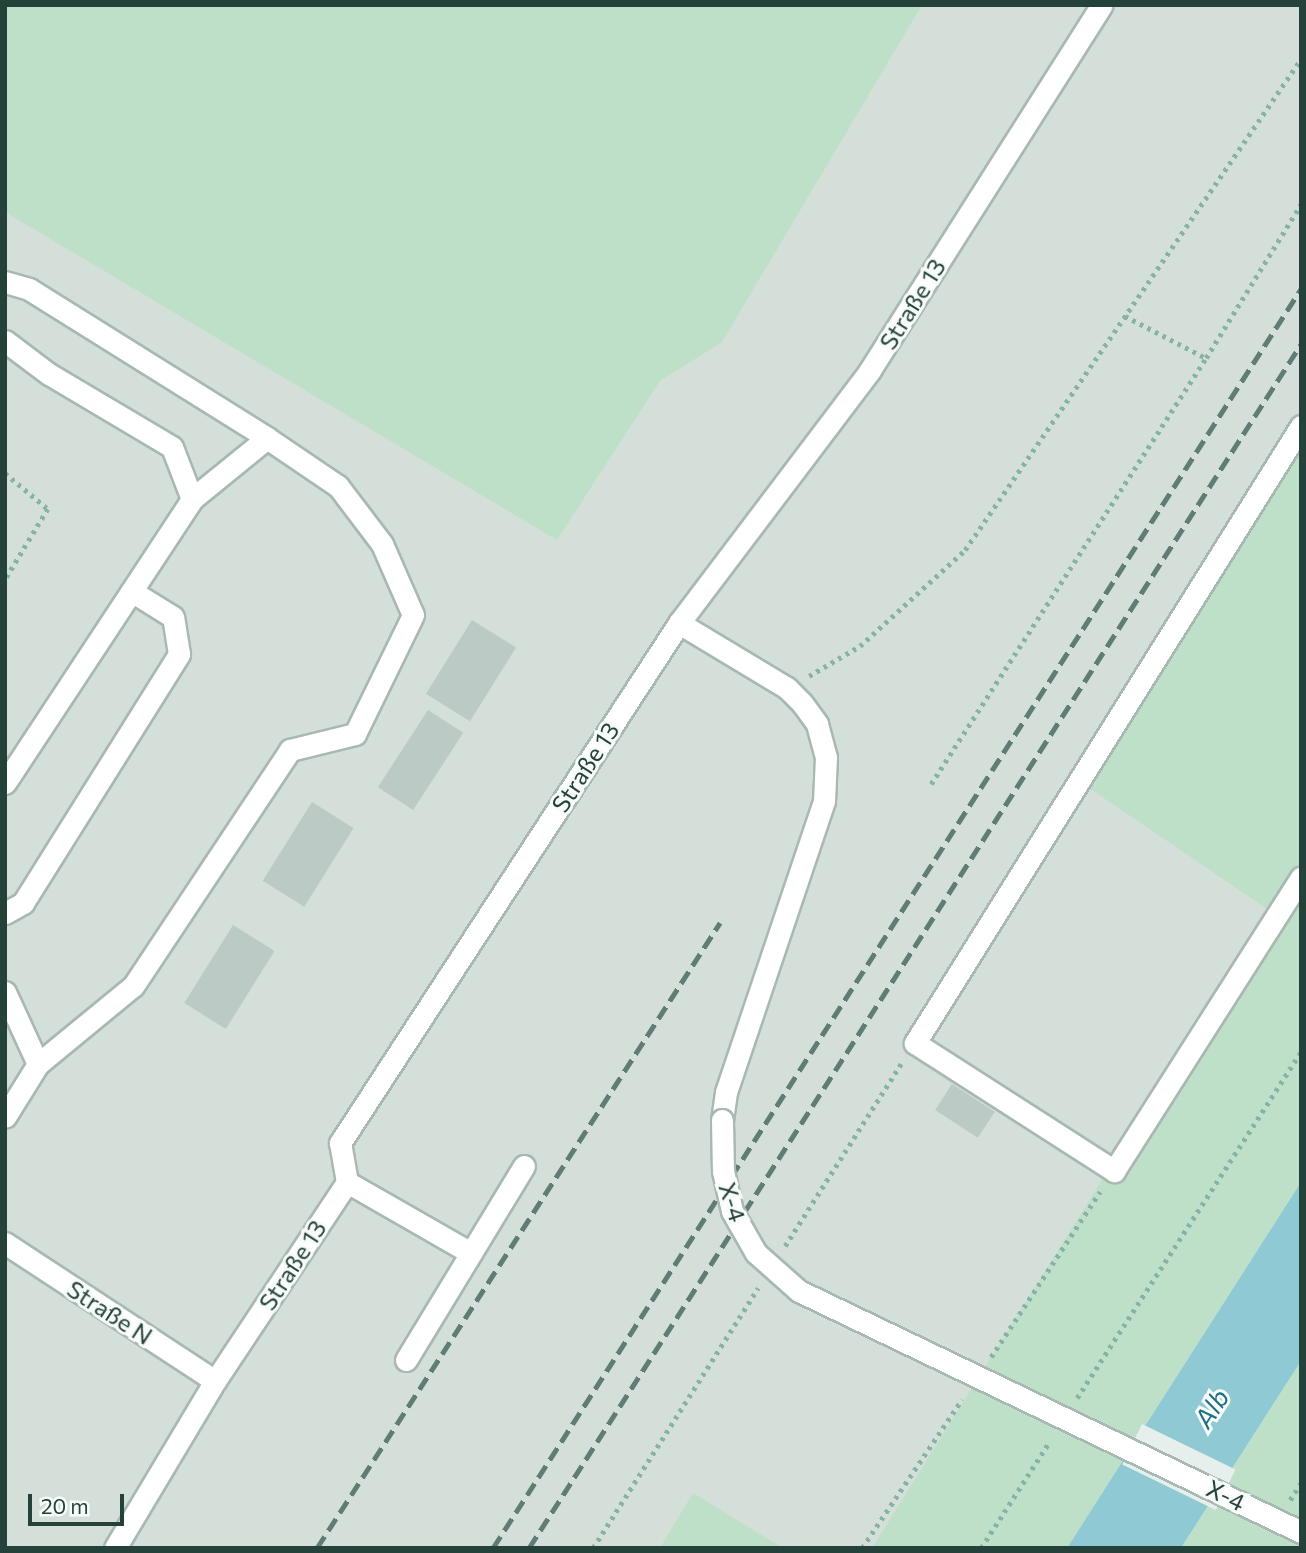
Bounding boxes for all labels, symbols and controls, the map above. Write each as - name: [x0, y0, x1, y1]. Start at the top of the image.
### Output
- street label: Straße 13: [873, 253, 951, 355]
- street label: Straße 13: [545, 717, 625, 817]
- street label: X-4: [713, 1179, 753, 1225]
- street label: Straße 13: [252, 1215, 332, 1315]
- street label: Straße N: [62, 1274, 158, 1350]
- water label: Alb: [1187, 1383, 1235, 1433]
- street label: X-4: [1202, 1473, 1250, 1517]
- scale bar: [32, 1480, 128, 1524]
- text: 20 m: [41, 1493, 89, 1518]

